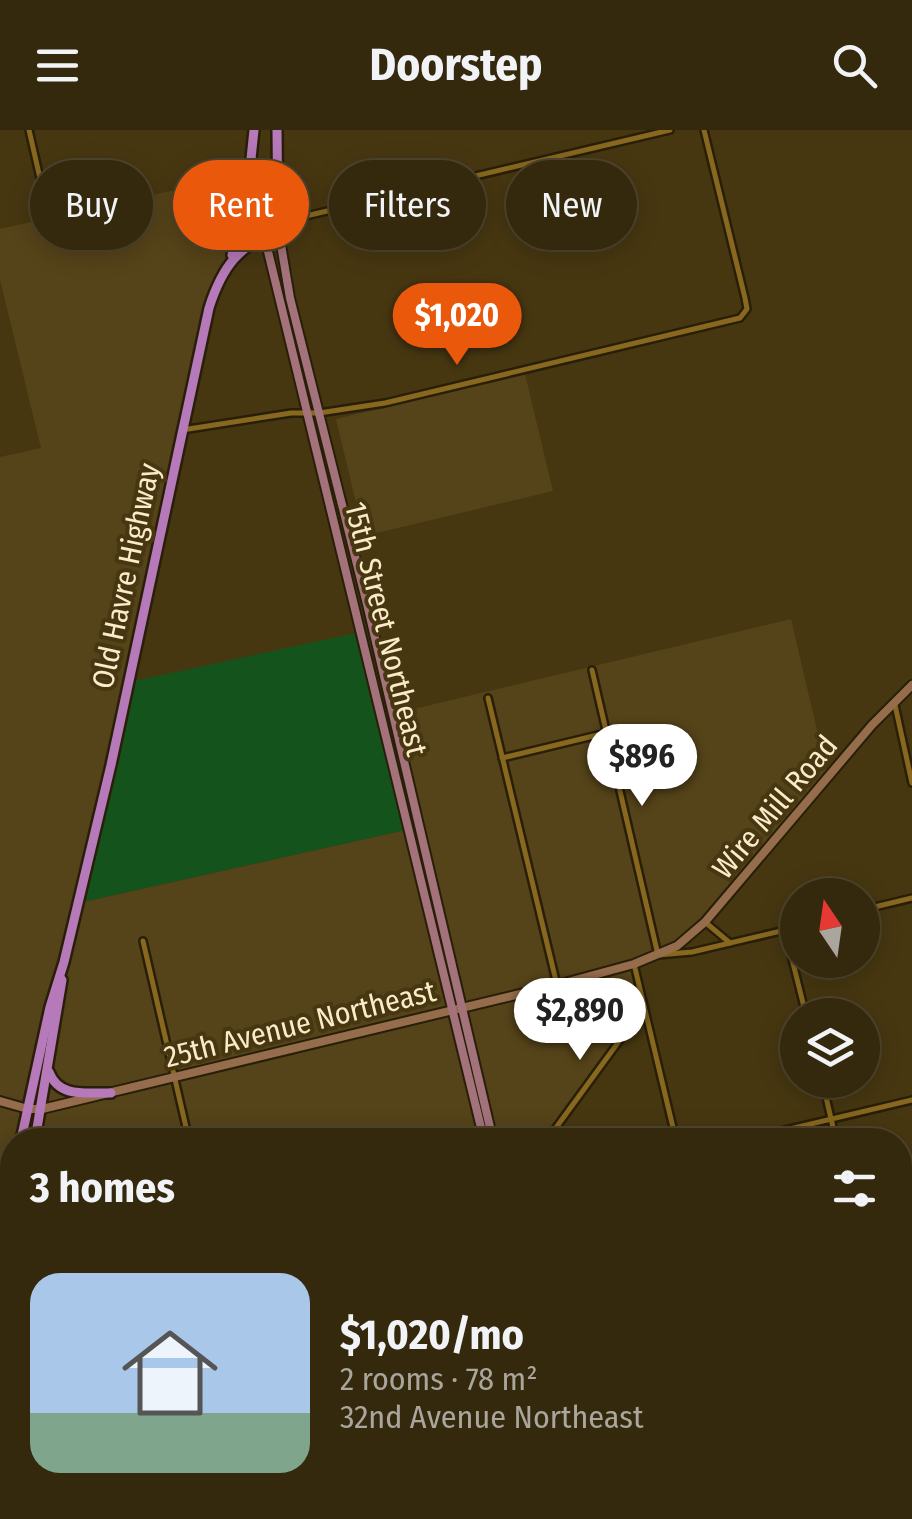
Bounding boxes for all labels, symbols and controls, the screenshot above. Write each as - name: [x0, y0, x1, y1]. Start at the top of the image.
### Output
- icon: menu: [30, 38, 85, 93]
- text: Doorstep: [370, 38, 542, 92]
- icon: search: [827, 38, 882, 93]
- chip: Buy: [30, 160, 153, 250]
- chip: Rent: [173, 160, 309, 250]
- chip: Filters: [329, 160, 486, 250]
- chip: New: [506, 160, 637, 250]
- pin: $1,020: [376, 283, 538, 368]
- text: $1,020: [415, 296, 499, 334]
- street label: Old Havre Highway: [85, 459, 168, 692]
- street label: 15th Street Northeast: [337, 498, 435, 760]
- pin: $896: [583, 724, 701, 809]
- street label: Wire Mill Road: [705, 728, 845, 886]
- text: $896: [609, 737, 675, 775]
- north arrow: [780, 878, 880, 978]
- map controls: [780, 878, 880, 1098]
- street label: 25th Avenue Northeast: [161, 973, 440, 1075]
- pin: $2,890: [499, 978, 661, 1063]
- text: $2,890: [536, 991, 624, 1029]
- button: layers: [780, 998, 880, 1098]
- icon: filters: [827, 1161, 882, 1216]
- text: 3 homes: [30, 1163, 175, 1213]
- text: $1,020/mo: [340, 1310, 524, 1360]
- icon: home: [110, 1313, 230, 1433]
- text: 2 rooms · 78 m²: [340, 1360, 538, 1398]
- text: 32nd Avenue Northeast: [340, 1398, 643, 1436]

